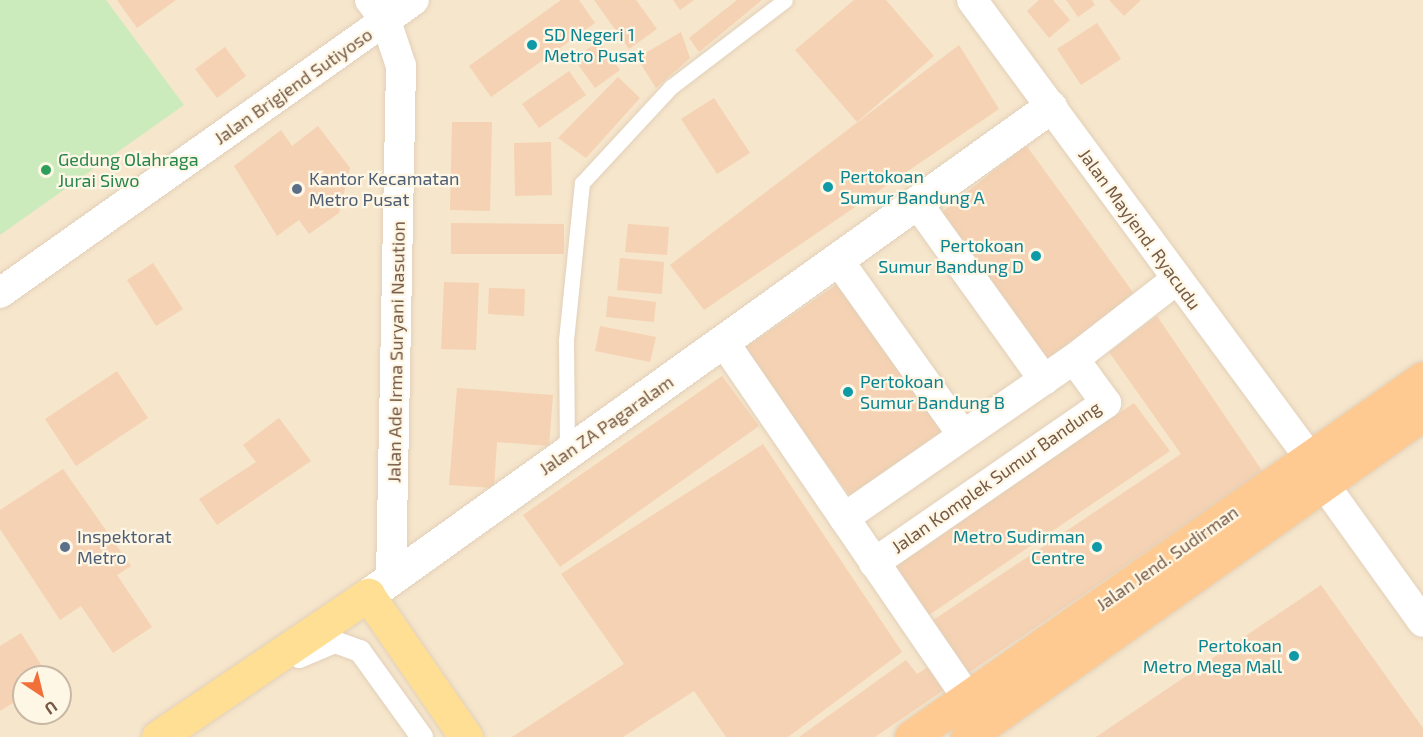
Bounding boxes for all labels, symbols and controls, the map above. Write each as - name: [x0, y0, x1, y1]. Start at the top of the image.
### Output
- street label: Jalan Brigjend Sutiyoso: [210, 23, 376, 149]
- place label: SD Negeri 1 Metro Pusat: [544, 24, 644, 66]
- marker: SD Negeri 1 Metro Pusat: [525, 38, 539, 52]
- street label: Jalan Mayjend. Ryacudu: [1074, 144, 1206, 314]
- place label: Gedung Olahraga Jurai Siwo: [58, 149, 199, 192]
- marker: Gedung Olahraga Jurai Siwo: [39, 163, 53, 177]
- place label: Pertokoan Sumur Bandung A: [840, 166, 985, 208]
- place label: Kantor Kecamatan Metro Pusat: [309, 168, 460, 210]
- marker: Pertokoan Sumur Bandung A: [821, 180, 835, 194]
- marker: Kantor Kecamatan Metro Pusat: [290, 182, 304, 196]
- street label: Jalan Ade Irma Suryani Nasution: [383, 221, 409, 483]
- place label: Pertokoan Sumur Bandung D: [878, 235, 1024, 278]
- marker: Pertokoan Sumur Bandung D: [1029, 249, 1043, 263]
- street label: Jalan ZA Pagaralam: [534, 370, 678, 480]
- place label: Pertokoan Sumur Bandung B: [860, 371, 1005, 413]
- marker: Pertokoan Sumur Bandung B: [841, 385, 855, 399]
- street label: Jalan Komplek Sumur Bandung: [887, 396, 1105, 558]
- street label: Jalan Jend. Sudirman: [1092, 501, 1242, 615]
- place label: Inspektorat Metro: [77, 526, 172, 568]
- place label: Metro Sudirman Centre: [953, 526, 1085, 568]
- marker: Inspektorat Metro: [58, 540, 72, 554]
- marker: Metro Sudirman Centre: [1090, 540, 1104, 554]
- place label: Pertokoan Metro Mega Mall: [1143, 635, 1282, 678]
- marker: Pertokoan Metro Mega Mall: [1287, 649, 1301, 663]
- north arrow: [12, 665, 72, 725]
- text: U: [42, 698, 61, 719]

